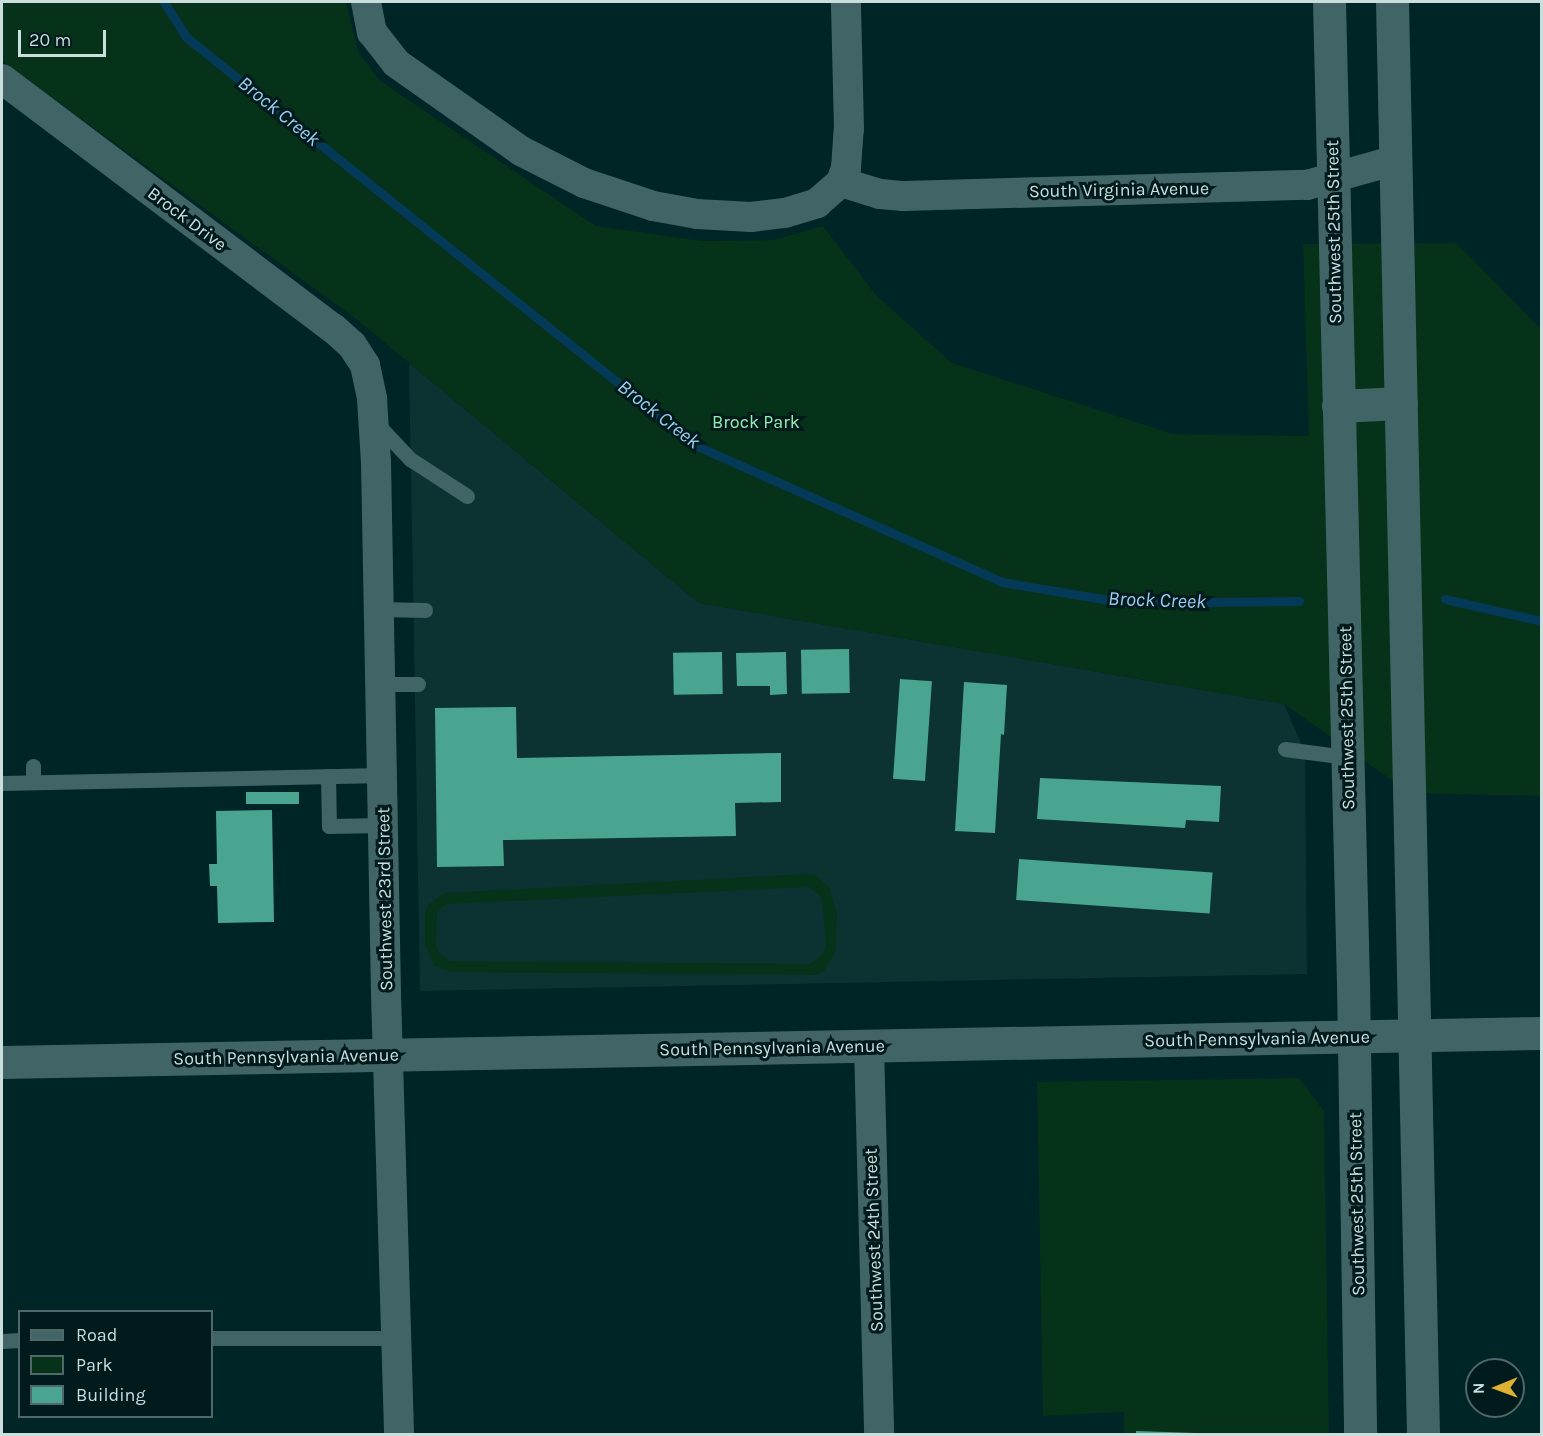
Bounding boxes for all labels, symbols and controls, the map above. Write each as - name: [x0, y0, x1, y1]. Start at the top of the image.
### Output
- scale bar: [21, 18, 110, 56]
- text: 20 m: [29, 29, 71, 51]
- water label: Brock Creek: [233, 71, 325, 151]
- street label: Southwest 25th Street: [1322, 140, 1346, 324]
- street label: South Virginia Avenue: [1029, 178, 1209, 202]
- street label: Brock Drive: [143, 182, 231, 256]
- water label: Brock Creek: [613, 374, 705, 454]
- park label: Brock Park: [712, 411, 800, 433]
- water label: Brock Creek: [1108, 586, 1206, 614]
- street label: Southwest 25th Street: [1335, 626, 1359, 810]
- street label: Southwest 23rd Street: [373, 807, 397, 991]
- street label: South Pennsylvania Avenue: [1144, 1026, 1370, 1052]
- street label: South Pennsylvania Avenue: [659, 1035, 885, 1061]
- street label: South Pennsylvania Avenue: [173, 1044, 399, 1070]
- street label: Southwest 25th Street: [1345, 1112, 1369, 1296]
- street label: Southwest 24th Street: [860, 1148, 888, 1332]
- legend: [18, 1310, 213, 1418]
- text: Road: [76, 1324, 117, 1346]
- text: Park: [76, 1354, 113, 1376]
- north arrow: [1465, 1358, 1525, 1418]
- text: N: [1469, 1382, 1488, 1394]
- text: Building: [76, 1384, 146, 1406]

